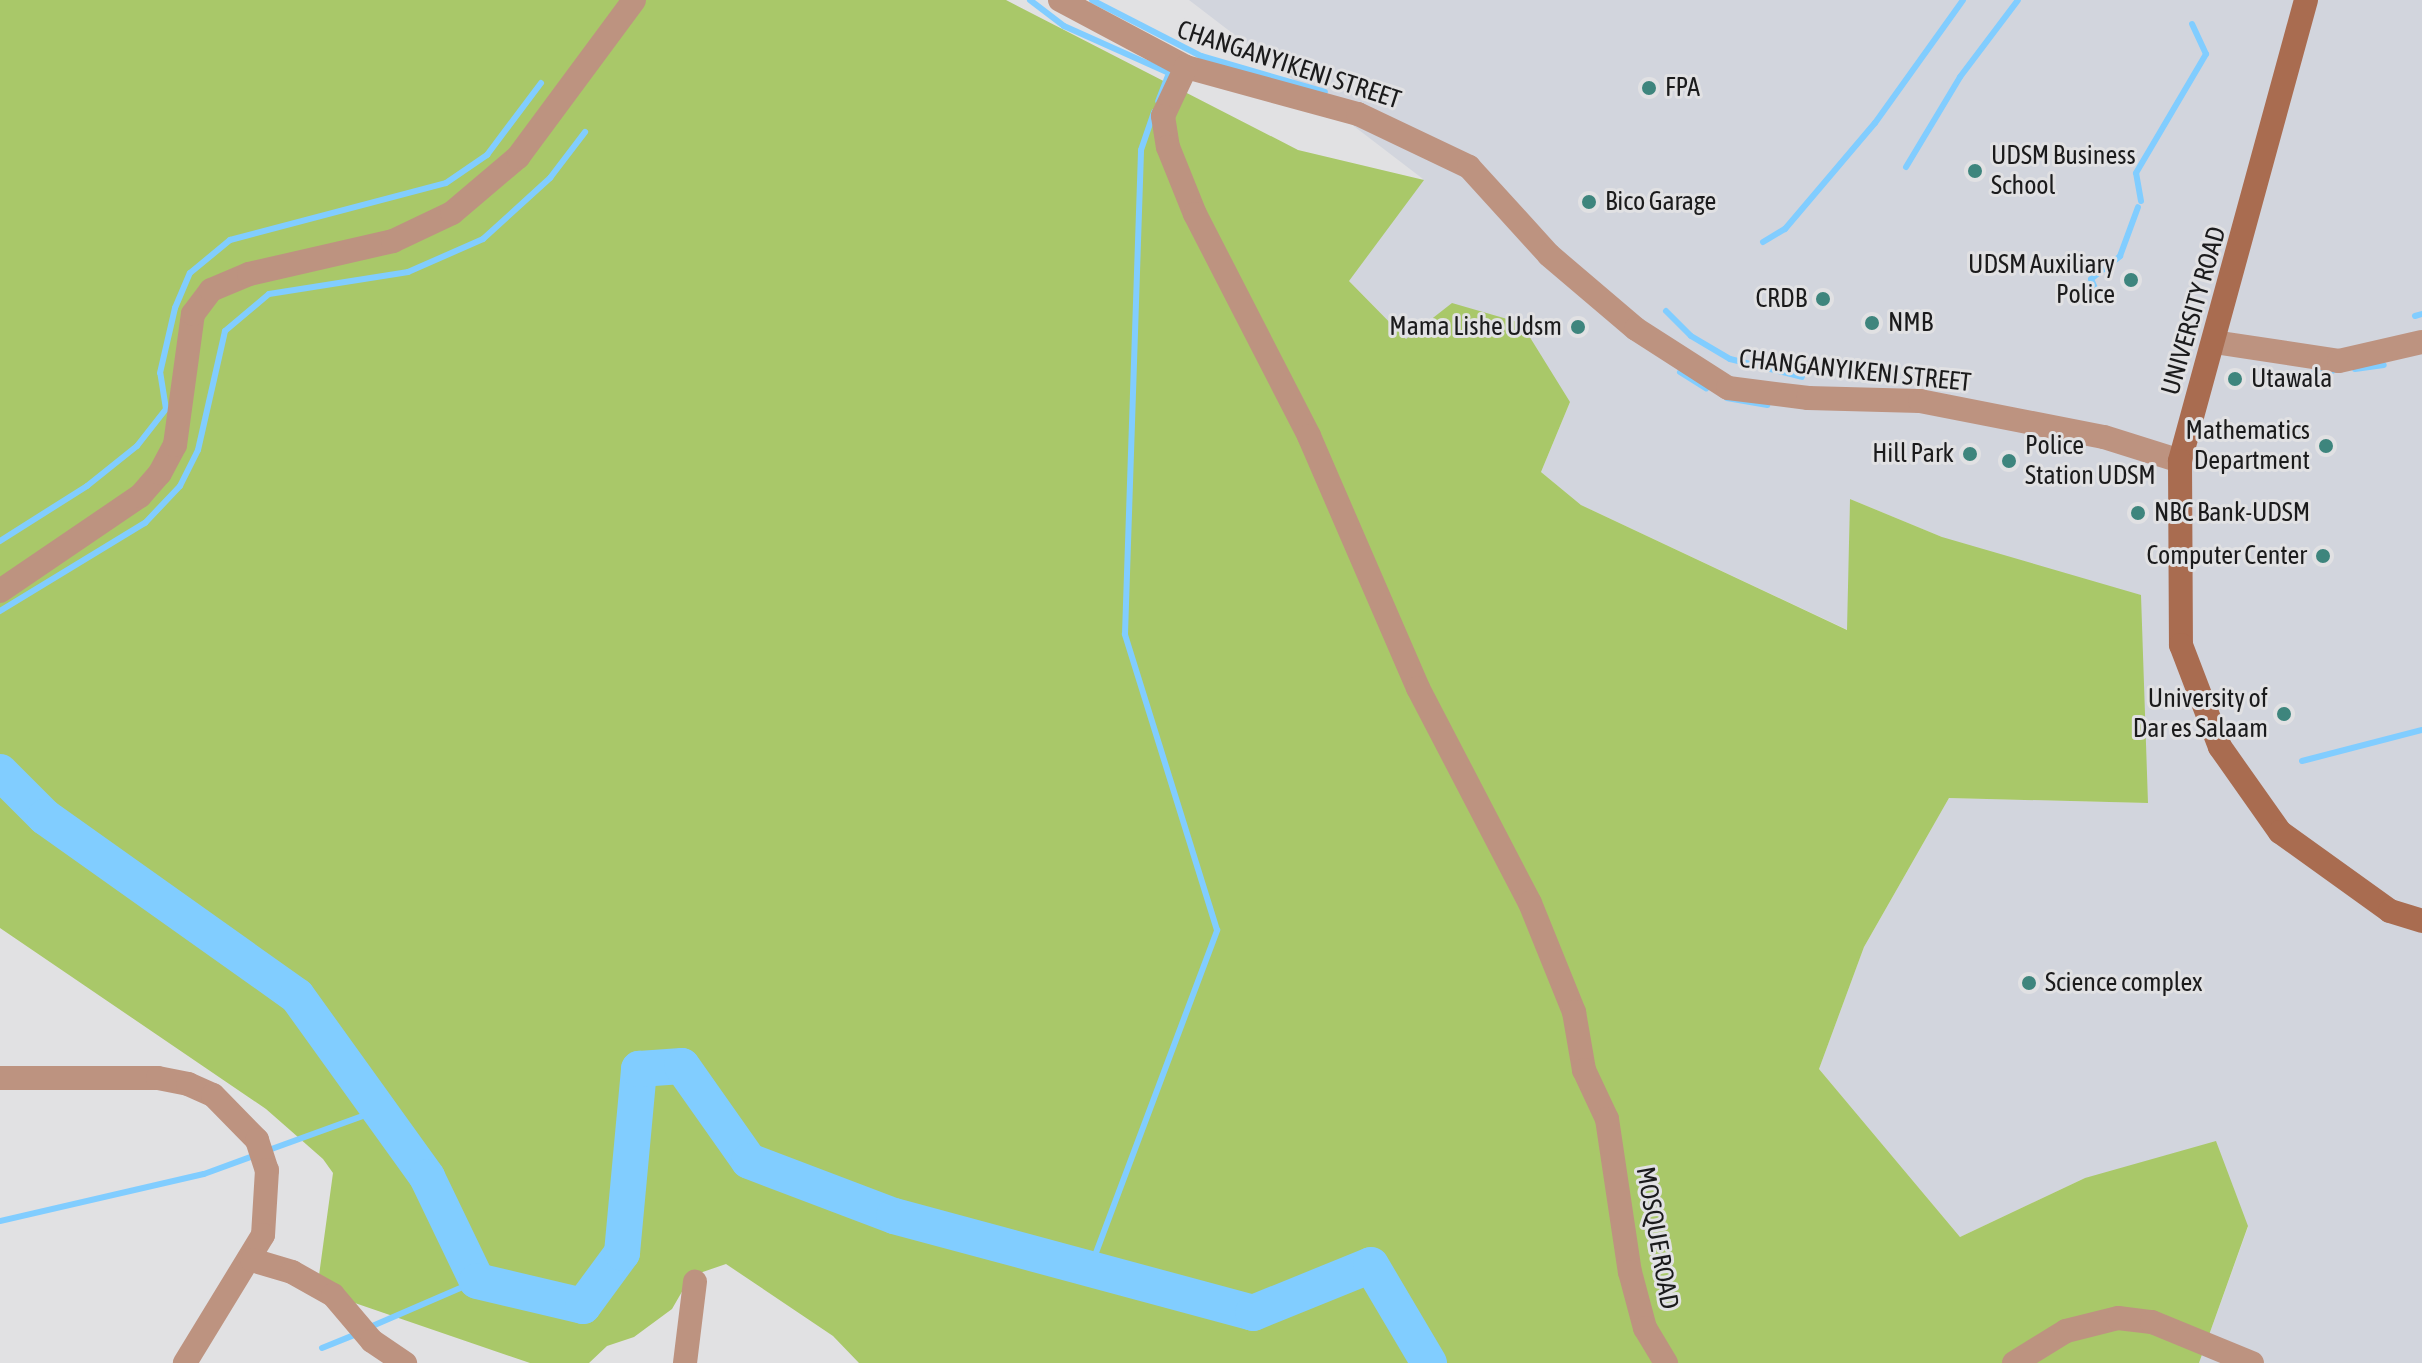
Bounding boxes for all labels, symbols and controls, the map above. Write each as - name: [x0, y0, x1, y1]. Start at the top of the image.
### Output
- street label: CHANGANYIKENI STREET: [1173, 14, 1405, 116]
- place label: FPA: [1665, 72, 1700, 104]
- marker: FPA: [1640, 79, 1658, 97]
- place label: UDSM Business School: [1991, 140, 2136, 202]
- marker: UDSM Business School: [1966, 162, 1984, 180]
- place label: Bico Garage: [1605, 186, 1716, 218]
- marker: Bico Garage: [1580, 193, 1598, 211]
- street label: UNIVERSITY ROAD: [2155, 223, 2233, 399]
- place label: UDSM Auxiliary Police: [1968, 249, 2115, 310]
- marker: UDSM Auxiliary Police: [2122, 271, 2140, 289]
- place label: CRDB: [1755, 283, 1807, 315]
- marker: CRDB: [1814, 290, 1832, 308]
- place label: NMB: [1888, 307, 1933, 339]
- place label: Mama Lishe Udsm: [1389, 311, 1562, 343]
- marker: NMB: [1863, 314, 1881, 332]
- marker: Mama Lishe Udsm: [1569, 318, 1587, 336]
- street label: CHANGANYIKENI STREET: [1737, 343, 1973, 399]
- place label: Utawala: [2251, 363, 2332, 395]
- marker: Utawala: [2226, 370, 2244, 388]
- place label: Mathematics Department: [2186, 415, 2310, 476]
- place label: Police Station UDSM: [2025, 430, 2156, 492]
- marker: Mathematics Department: [2317, 437, 2335, 455]
- place label: Hill Park: [1872, 438, 1954, 470]
- marker: Hill Park: [1961, 445, 1979, 463]
- marker: Police Station UDSM: [2000, 452, 2018, 470]
- place label: NBC Bank-UDSM: [2154, 497, 2310, 529]
- marker: NBC Bank-UDSM: [2129, 504, 2147, 522]
- place label: Computer Center: [2146, 540, 2307, 572]
- marker: Computer Center: [2314, 547, 2332, 565]
- place label: University of Dar es Salaam: [2133, 683, 2268, 744]
- marker: University of Dar es Salaam: [2275, 705, 2293, 723]
- place label: Science complex: [2045, 967, 2202, 999]
- marker: Science complex: [2020, 974, 2038, 992]
- street label: MOSQUE ROAD: [1629, 1164, 1685, 1312]

